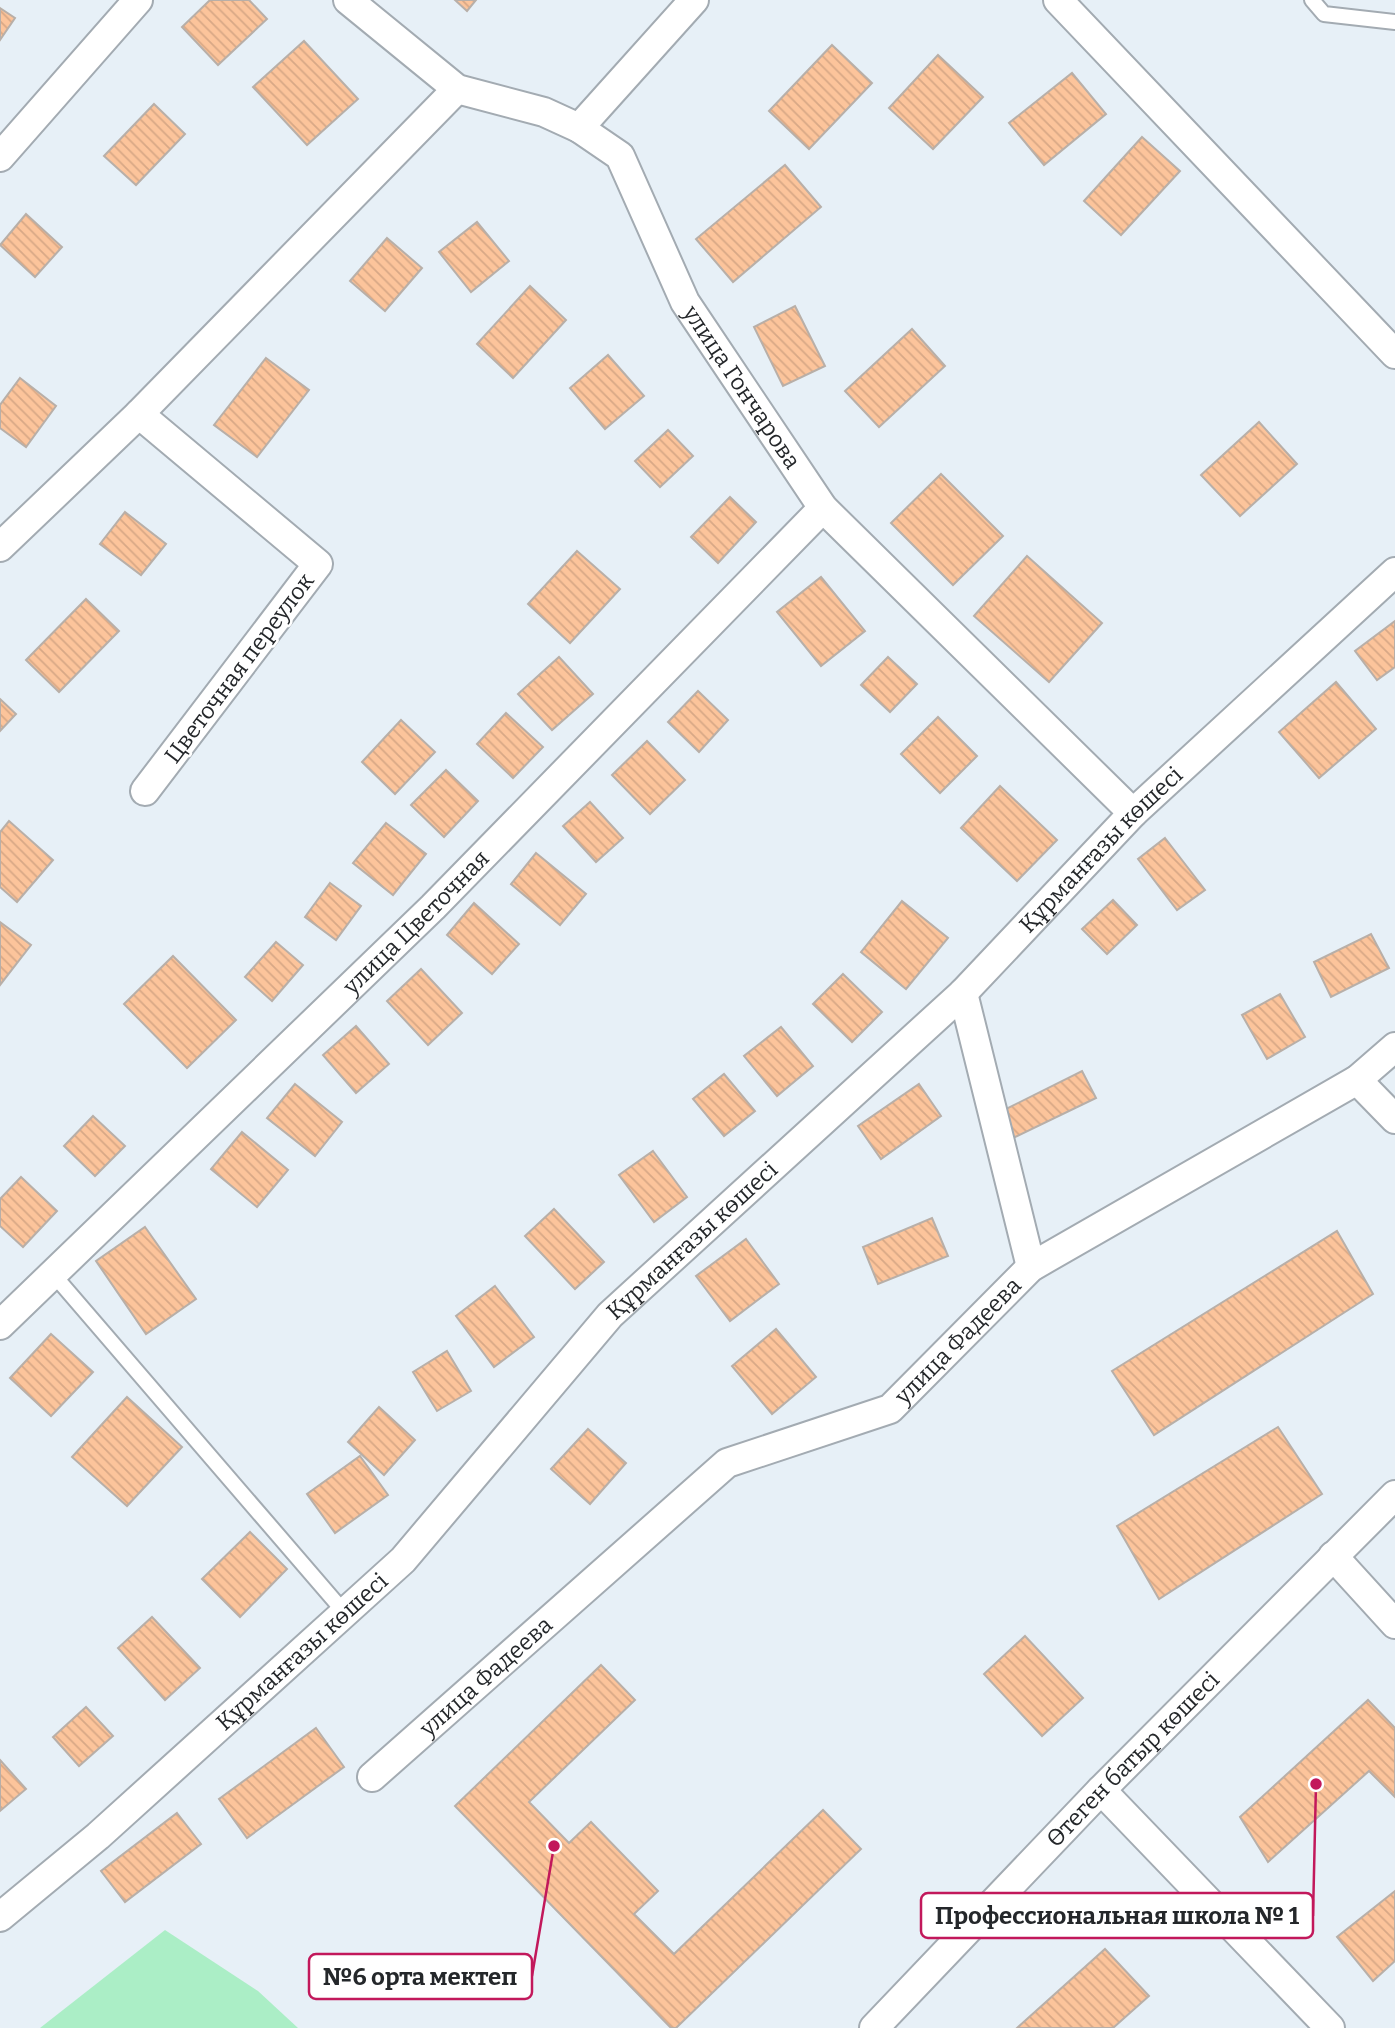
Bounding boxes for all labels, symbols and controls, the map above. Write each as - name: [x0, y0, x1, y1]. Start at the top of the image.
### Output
- street label: улица Гончарова: [677, 299, 807, 474]
- street label: Цветочная переулок: [158, 567, 320, 769]
- street label: Құрманғазы көшесі: [1013, 761, 1188, 938]
- street label: улица Цветочная: [336, 844, 495, 1001]
- street label: Құрманғазы көшесі: [601, 1155, 783, 1325]
- street label: улица Фадеева: [888, 1271, 1027, 1411]
- street label: Құрманғазы көшесі: [210, 1567, 393, 1736]
- street label: улица Фадеева: [413, 1610, 558, 1743]
- street label: Өтеген батыр көшесі: [1040, 1666, 1225, 1853]
- callout: Профессиональная школа № 1: [921, 1893, 1313, 1938]
- text: Профессиональная школа № 1: [935, 1902, 1300, 1930]
- callout: №6 орта мектеп: [309, 1954, 532, 1999]
- text: №6 орта мектеп: [323, 1963, 517, 1991]

